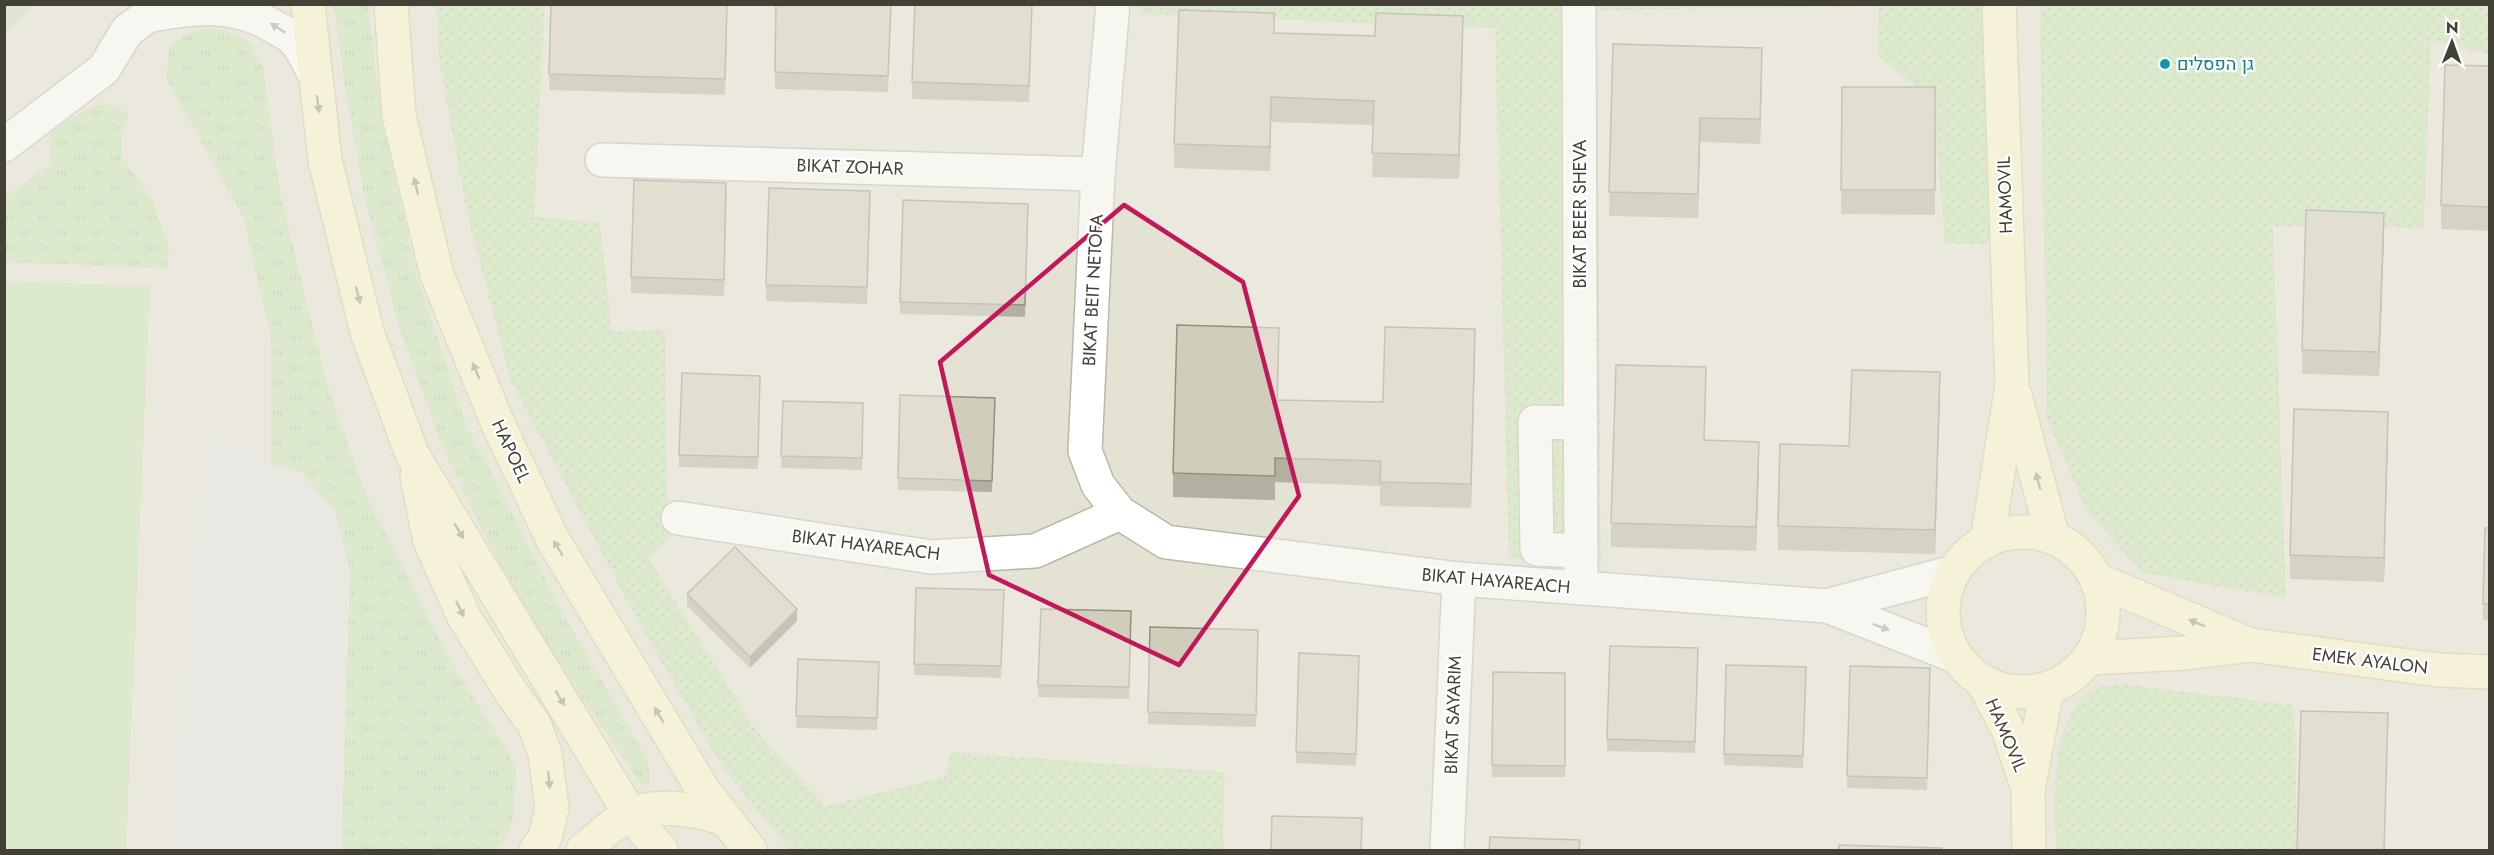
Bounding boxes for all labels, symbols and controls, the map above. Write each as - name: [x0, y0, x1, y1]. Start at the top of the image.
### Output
- north arrow: [2422, 12, 2482, 72]
- text: N: [2446, 16, 2459, 39]
- one-way arrow: [270, 23, 286, 34]
- place label: גן הפסלים: [2177, 51, 2254, 77]
- marker: גן הפסלים: [2158, 57, 2172, 71]
- one-way arrow: [314, 95, 323, 114]
- street label: BIKAT BEER SHEVA: [1567, 139, 1593, 288]
- street label: BIKAT ZOHAR: [796, 152, 904, 182]
- street label: HAMOVIL: [1991, 156, 2019, 234]
- one-way arrow: [410, 177, 420, 196]
- street label: BIKAT BEIT NETOFA: [1076, 213, 1110, 367]
- one-way arrow: [354, 286, 363, 305]
- one-way arrow: [471, 362, 480, 380]
- street label: HAPOEL: [485, 415, 537, 487]
- one-way arrow: [2033, 472, 2042, 490]
- one-way arrow: [453, 523, 464, 539]
- street label: BIKAT HAYAREACH: [790, 523, 942, 567]
- one-way arrow: [552, 540, 563, 556]
- street label: BIKAT HAYAREACH: [1421, 562, 1571, 600]
- one-way arrow: [455, 600, 465, 618]
- one-way arrow: [2189, 618, 2206, 627]
- one-way arrow: [1872, 623, 1890, 633]
- street label: EMEK AYALON: [2311, 641, 2429, 681]
- street label: BIKAT SAYARIM: [1438, 655, 1468, 775]
- one-way arrow: [554, 690, 565, 706]
- street label: HAMOVIL: [1979, 694, 2033, 776]
- one-way arrow: [653, 707, 664, 723]
- one-way arrow: [544, 770, 554, 789]

